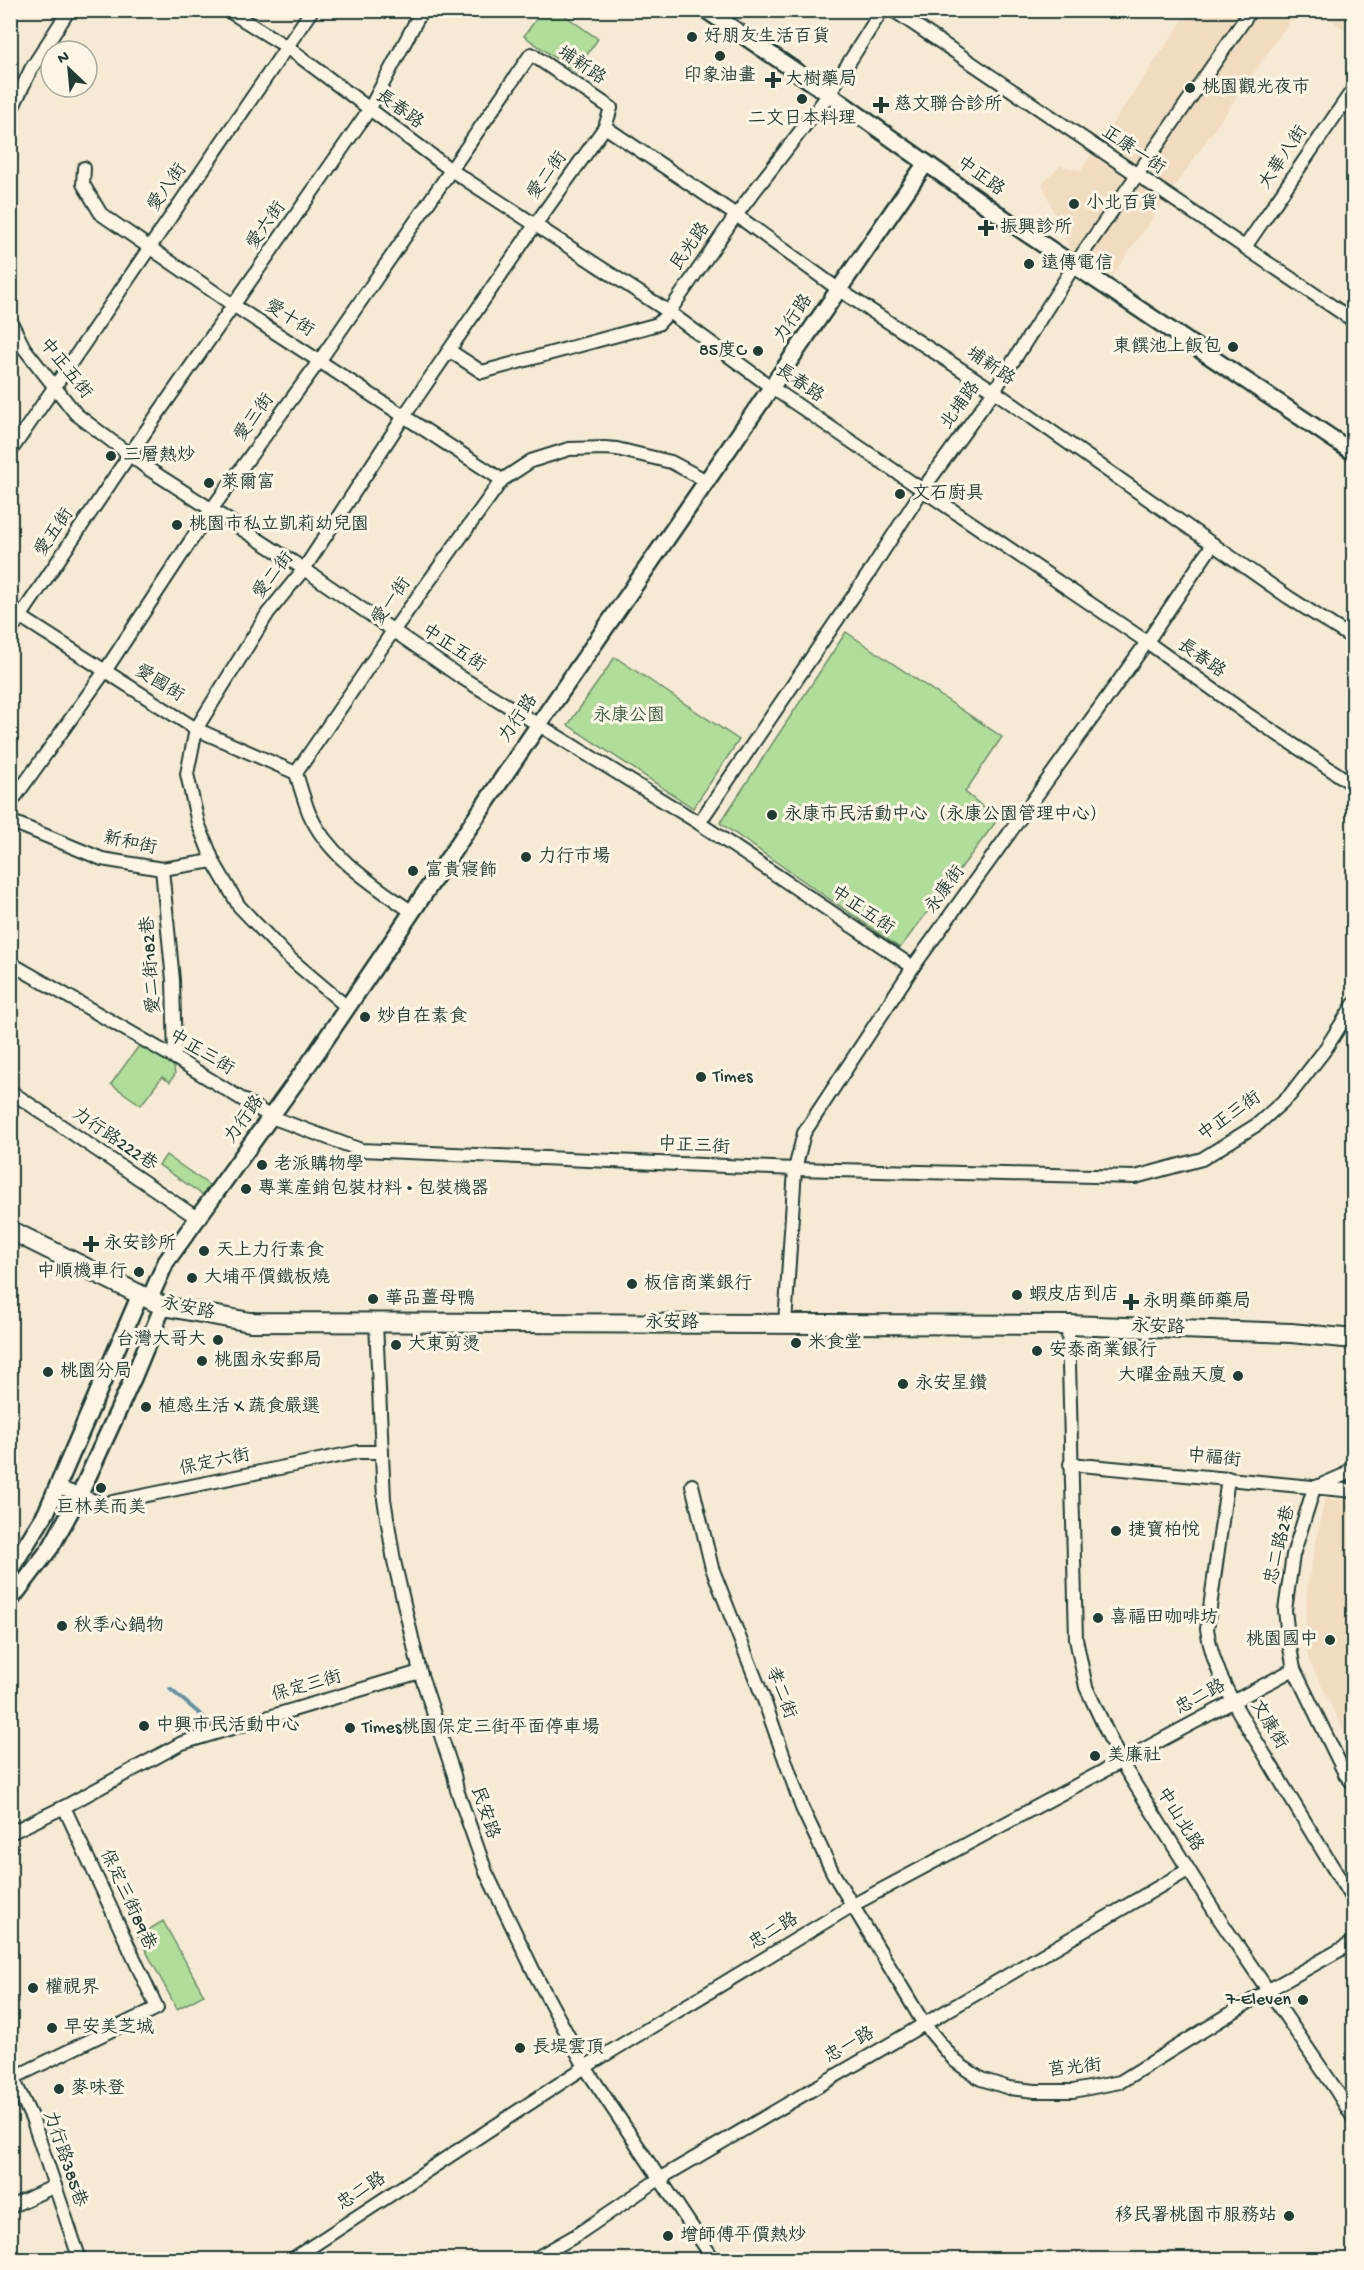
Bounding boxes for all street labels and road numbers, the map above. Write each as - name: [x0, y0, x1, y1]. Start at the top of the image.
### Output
- street label: 埔新路: [553, 41, 610, 90]
- street label: 長春路: [371, 85, 428, 134]
- street label: 正康一街: [1097, 121, 1170, 180]
- street label: 大華八街: [1254, 122, 1313, 194]
- street label: 愛二街: [523, 147, 572, 204]
- street label: 中正路: [952, 152, 1009, 201]
- street label: 愛八街: [143, 159, 192, 216]
- street label: 愛六街: [242, 197, 291, 254]
- street label: 民光路: [666, 218, 715, 275]
- street label: 力行路: [769, 290, 818, 347]
- street label: 愛十街: [261, 295, 318, 342]
- street label: 中正五街: [34, 334, 97, 404]
- street label: 埔新路: [962, 342, 1019, 391]
- street label: 長春路: [771, 359, 828, 408]
- street label: 北埔路: [936, 377, 985, 434]
- street label: 愛三街: [230, 389, 279, 446]
- street label: 愛五街: [30, 504, 79, 561]
- street label: 愛二街: [248, 548, 299, 604]
- street label: 愛一街: [367, 573, 416, 630]
- street label: 中正五街: [417, 620, 489, 677]
- street label: 長春路: [1173, 634, 1230, 683]
- street label: 愛國街: [131, 660, 188, 707]
- street label: 力行路: [494, 690, 543, 747]
- street label: 新和街: [101, 827, 159, 860]
- street label: 永康街: [920, 861, 970, 918]
- street label: 中正五街: [826, 881, 898, 940]
- street label: 愛二街182巷: [137, 915, 166, 1015]
- street label: 中正三街: [165, 1025, 238, 1081]
- street label: 中正三街: [1194, 1087, 1266, 1146]
- street label: 力行路: [220, 1091, 269, 1148]
- street label: 力行路222巷: [67, 1103, 161, 1176]
- street label: 中正三街: [657, 1134, 731, 1159]
- street label: 永安路: [159, 1292, 217, 1325]
- street label: 永安路: [645, 1312, 699, 1334]
- street label: 永安路: [1131, 1316, 1185, 1339]
- street label: 保定六街: [177, 1444, 252, 1481]
- street label: 中福街: [1186, 1445, 1242, 1472]
- street label: 忠二路2巷: [1261, 1503, 1300, 1587]
- street label: 孝二街: [761, 1664, 800, 1722]
- street label: 保定三街: [269, 1666, 344, 1707]
- street label: 忠二路: [1172, 1675, 1230, 1720]
- street label: 文康街: [1245, 1695, 1293, 1754]
- street label: 中山北路: [1151, 1783, 1208, 1856]
- street label: 民安路: [465, 1784, 504, 1842]
- street label: 保定三街89巷: [94, 1846, 160, 1954]
- street label: 忠二路: [745, 1908, 803, 1955]
- street label: 忠一路: [821, 2023, 879, 2069]
- street label: 莒光街: [1047, 2055, 1103, 2082]
- street label: 力行路385巷: [38, 2108, 91, 2210]
- street label: 忠二路: [333, 2168, 390, 2216]

